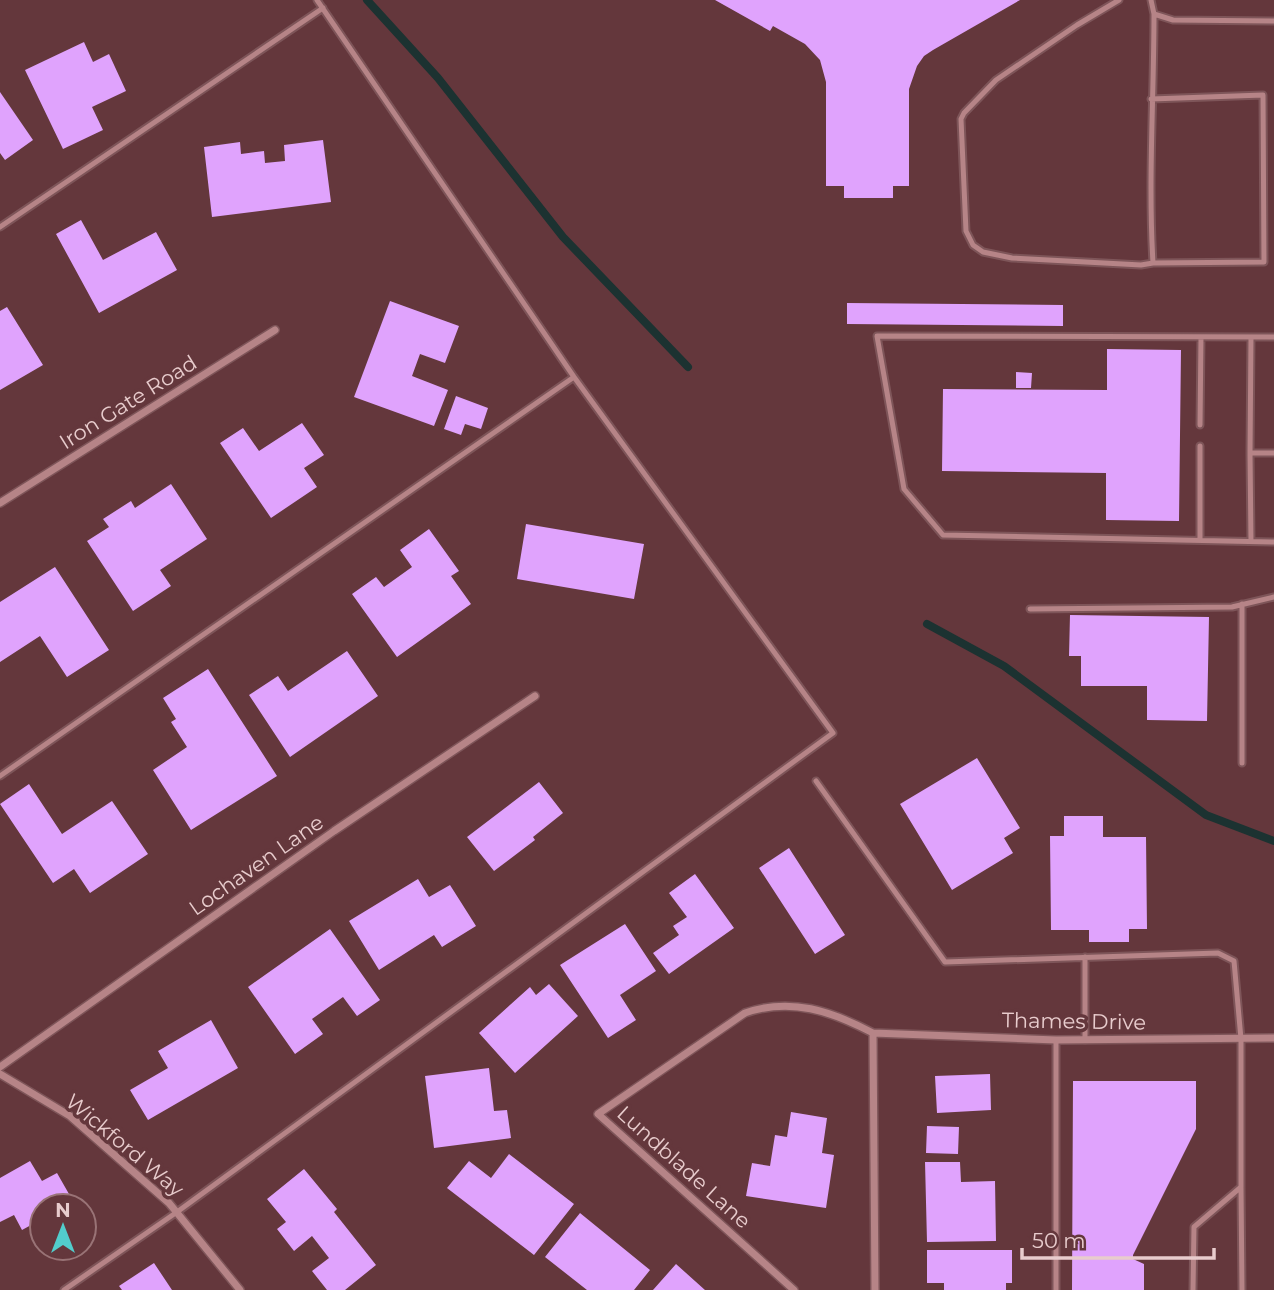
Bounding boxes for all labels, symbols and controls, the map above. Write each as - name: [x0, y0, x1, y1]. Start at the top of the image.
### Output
- street label: Iron Gate Road: [55, 350, 201, 454]
- street label: Lochaven Lane: [184, 809, 328, 921]
- street label: Thames Drive: [1002, 1007, 1146, 1035]
- street label: Wickford Way: [61, 1088, 190, 1202]
- street label: Lundblade Lane: [612, 1100, 756, 1234]
- north arrow: [28, 1192, 98, 1262]
- text: N: [55, 1199, 71, 1222]
- scale bar: [1022, 1216, 1214, 1260]
- text: 50 m: [1032, 1228, 1086, 1253]

